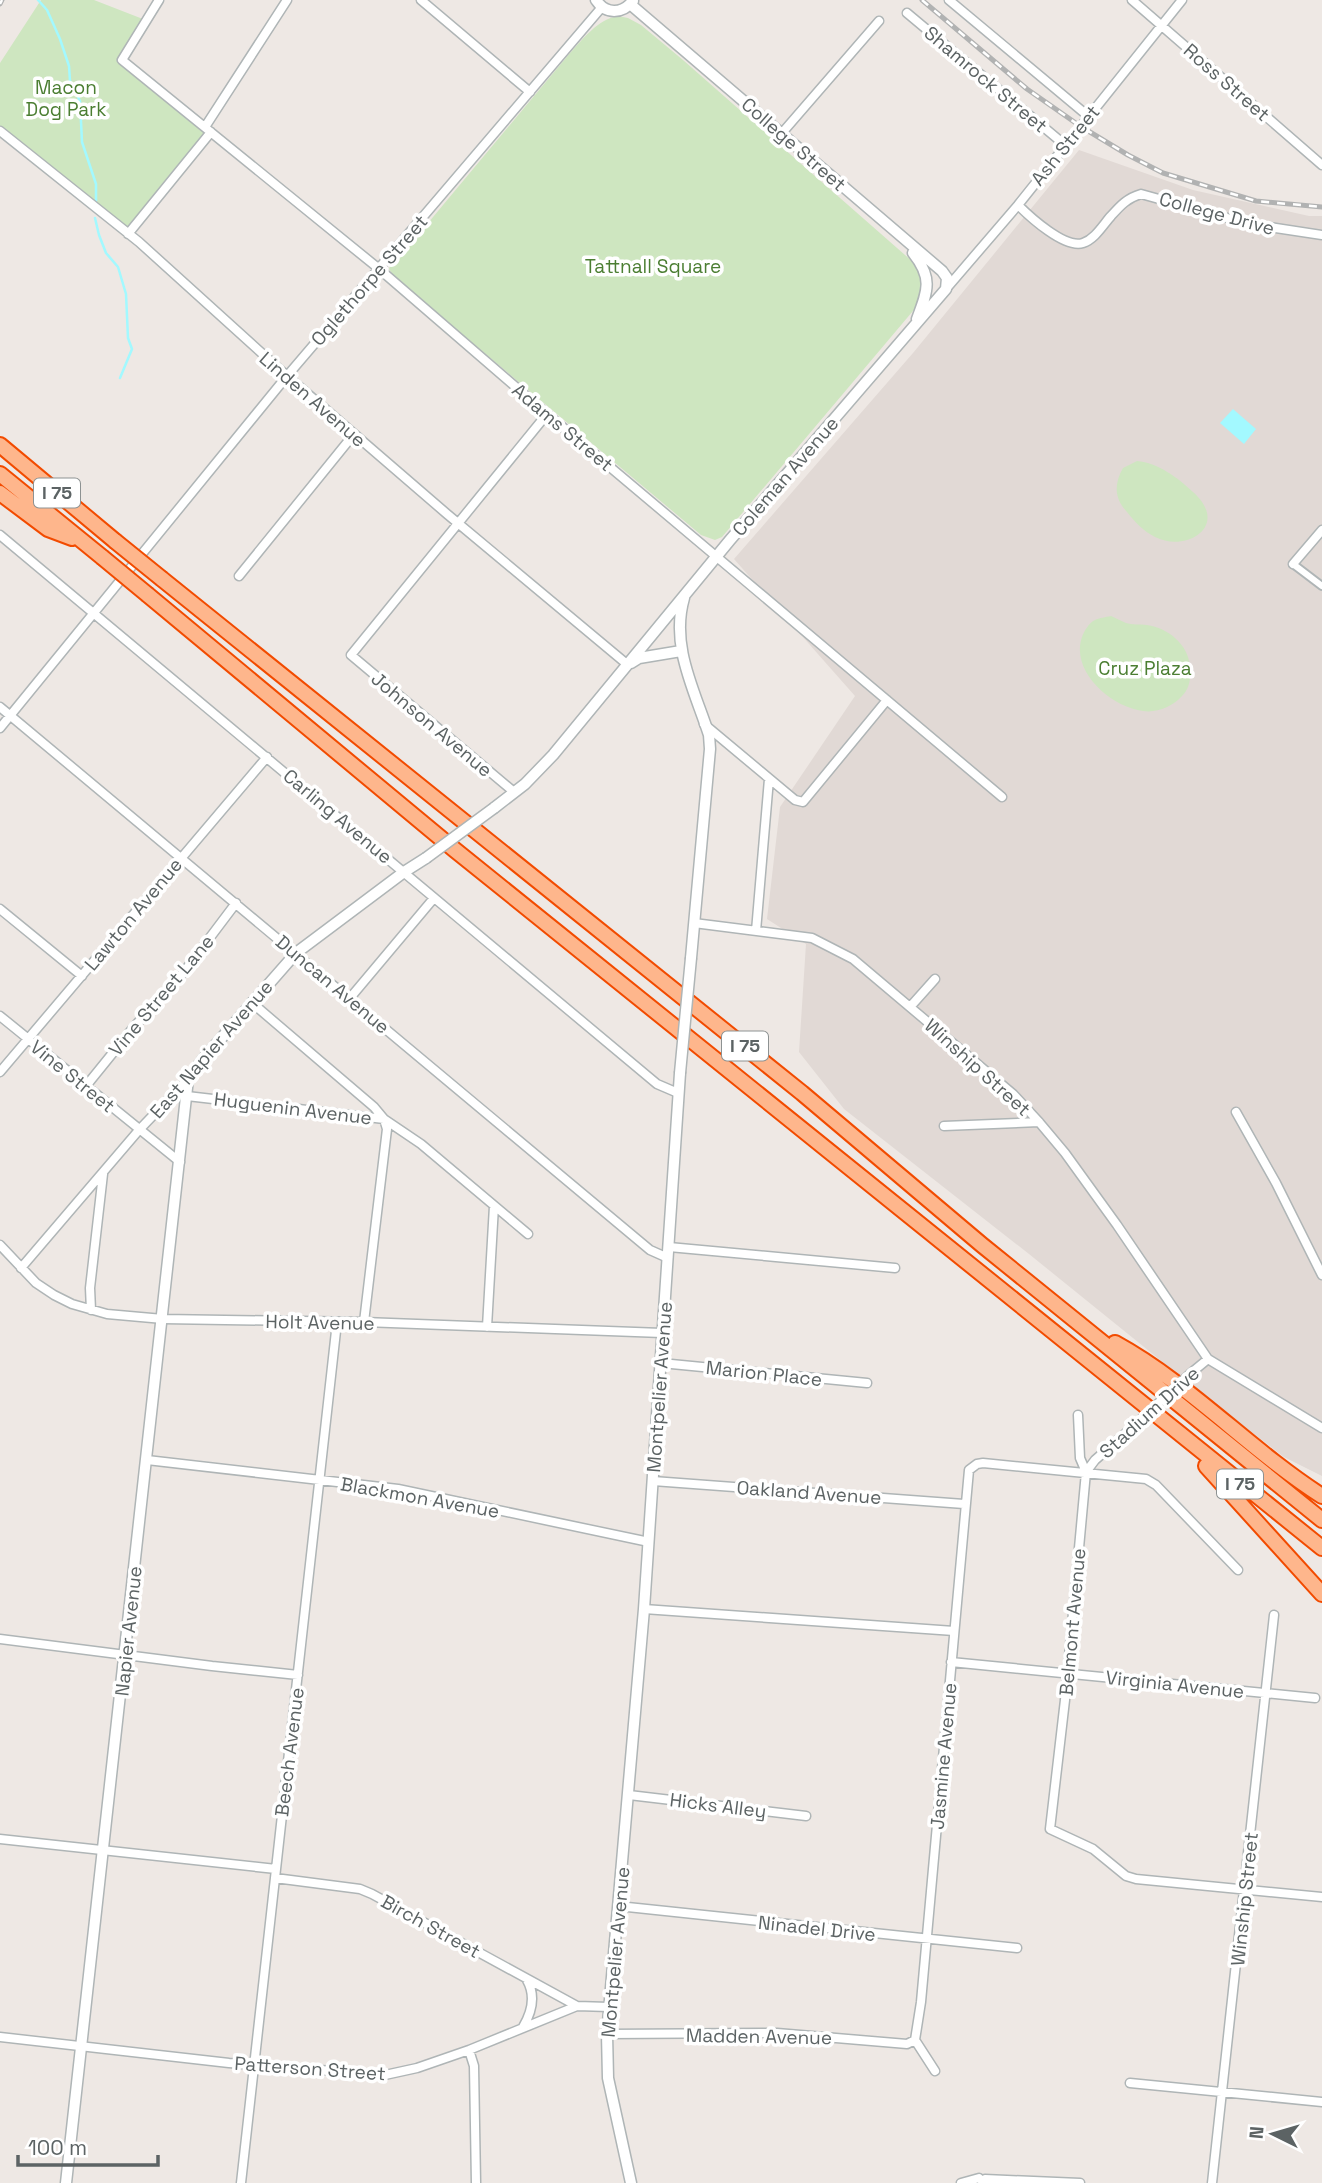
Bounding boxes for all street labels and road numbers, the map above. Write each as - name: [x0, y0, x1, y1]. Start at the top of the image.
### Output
- street label: Shamrock Street: [919, 20, 1053, 138]
- street label: Ross Street: [1178, 38, 1275, 127]
- street label: College Street: [736, 92, 851, 197]
- street label: Ash Street: [1025, 100, 1105, 191]
- street label: College Drive: [1156, 186, 1277, 241]
- street label: Oglethorpe Street: [305, 209, 433, 351]
- street label: Linden Avenue: [254, 346, 371, 453]
- street label: Adams Street: [507, 378, 618, 477]
- street label: Coleman Avenue: [727, 411, 844, 541]
- road number: I 75: [34, 478, 80, 508]
- street label: Johnson Avenue: [366, 666, 498, 782]
- street label: Carling Avenue: [278, 763, 397, 869]
- street label: Lawton Avenue: [79, 853, 188, 976]
- street label: Vine Street Lane: [103, 929, 220, 1061]
- street label: Duncan Avenue: [270, 929, 395, 1039]
- street label: East Napier Avenue: [144, 975, 278, 1124]
- street label: Winship Street: [919, 1013, 1036, 1122]
- road number: I 75: [722, 1031, 768, 1060]
- street label: Vine Street: [25, 1034, 120, 1118]
- street label: Huguenin Avenue: [213, 1086, 373, 1131]
- street label: Montpelier Avenue: [641, 1301, 678, 1473]
- street label: Holt Avenue: [265, 1309, 375, 1336]
- street label: Marion Place: [705, 1355, 823, 1392]
- street label: Stadium Drive: [1094, 1361, 1205, 1464]
- road number: I 75: [1217, 1470, 1263, 1498]
- street label: Blackmon Avenue: [338, 1471, 501, 1524]
- street label: Oakland Avenue: [736, 1475, 882, 1510]
- street label: Belmont Avenue: [1054, 1547, 1091, 1697]
- street label: Napier Avenue: [109, 1565, 148, 1697]
- street label: Virginia Avenue: [1104, 1665, 1245, 1704]
- street label: Jasmine Avenue: [925, 1682, 962, 1831]
- street label: Beech Avenue: [269, 1686, 310, 1818]
- street label: Hicks Alley: [668, 1787, 768, 1824]
- street label: Winship Street: [1225, 1831, 1264, 1967]
- street label: Montpelier Avenue: [596, 1866, 635, 2038]
- street label: Birch Street: [377, 1889, 485, 1964]
- street label: Ninadel Drive: [757, 1910, 877, 1947]
- street label: Madden Avenue: [686, 2023, 832, 2050]
- street label: Patterson Street: [233, 2051, 386, 2086]

